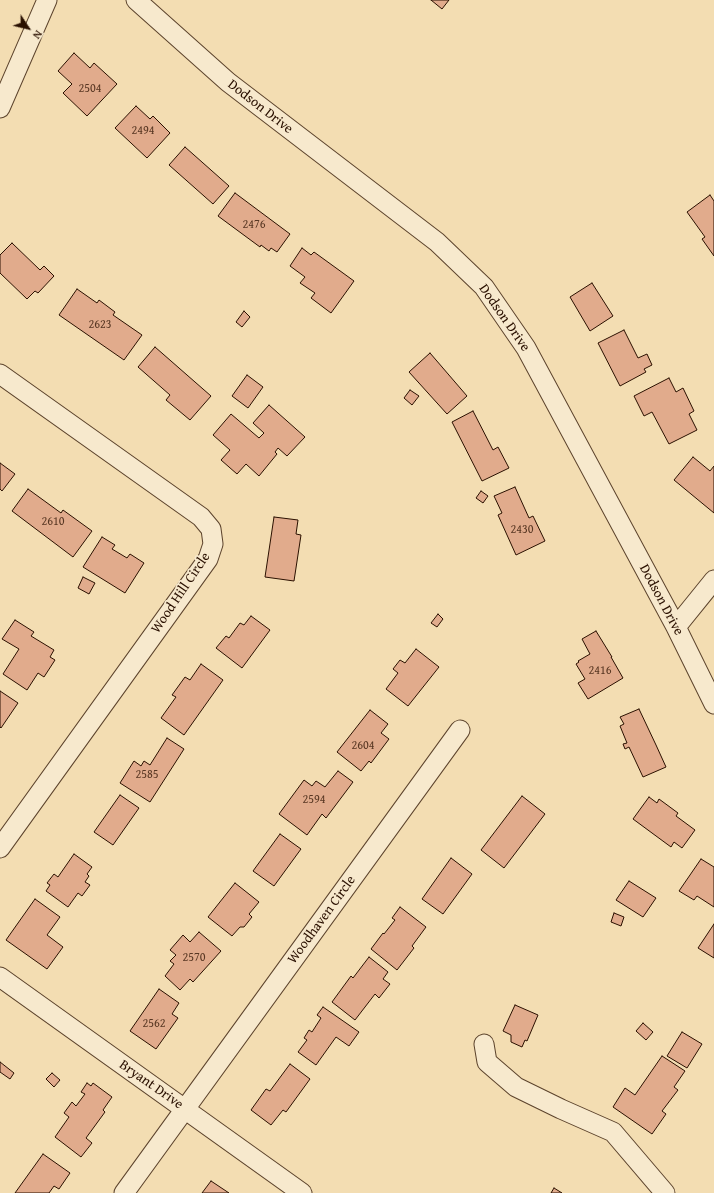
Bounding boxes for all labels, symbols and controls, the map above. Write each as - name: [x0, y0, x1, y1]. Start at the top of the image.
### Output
- north arrow: [8, 8, 48, 48]
- text: N: [29, 27, 46, 42]
- street label: Dodson Drive: [224, 76, 296, 138]
- house number: 2504: [78, 82, 102, 96]
- house number: 2494: [131, 124, 155, 138]
- house number: 2476: [242, 218, 266, 232]
- street label: Dodson Drive: [475, 281, 533, 355]
- house number: 2623: [88, 318, 112, 332]
- house number: 2610: [41, 515, 65, 529]
- house number: 2430: [510, 523, 534, 537]
- street label: Wood Hill Circle: [148, 549, 214, 637]
- street label: Dodson Drive: [635, 562, 687, 638]
- house number: 2416: [588, 664, 612, 678]
- house number: 2604: [351, 739, 375, 753]
- house number: 2585: [135, 768, 159, 782]
- house number: 2594: [302, 793, 326, 807]
- street label: Woodhaven Circle: [284, 873, 360, 967]
- house number: 2570: [182, 951, 206, 965]
- house number: 2562: [142, 1017, 166, 1031]
- street label: Bryant Drive: [116, 1057, 186, 1113]

